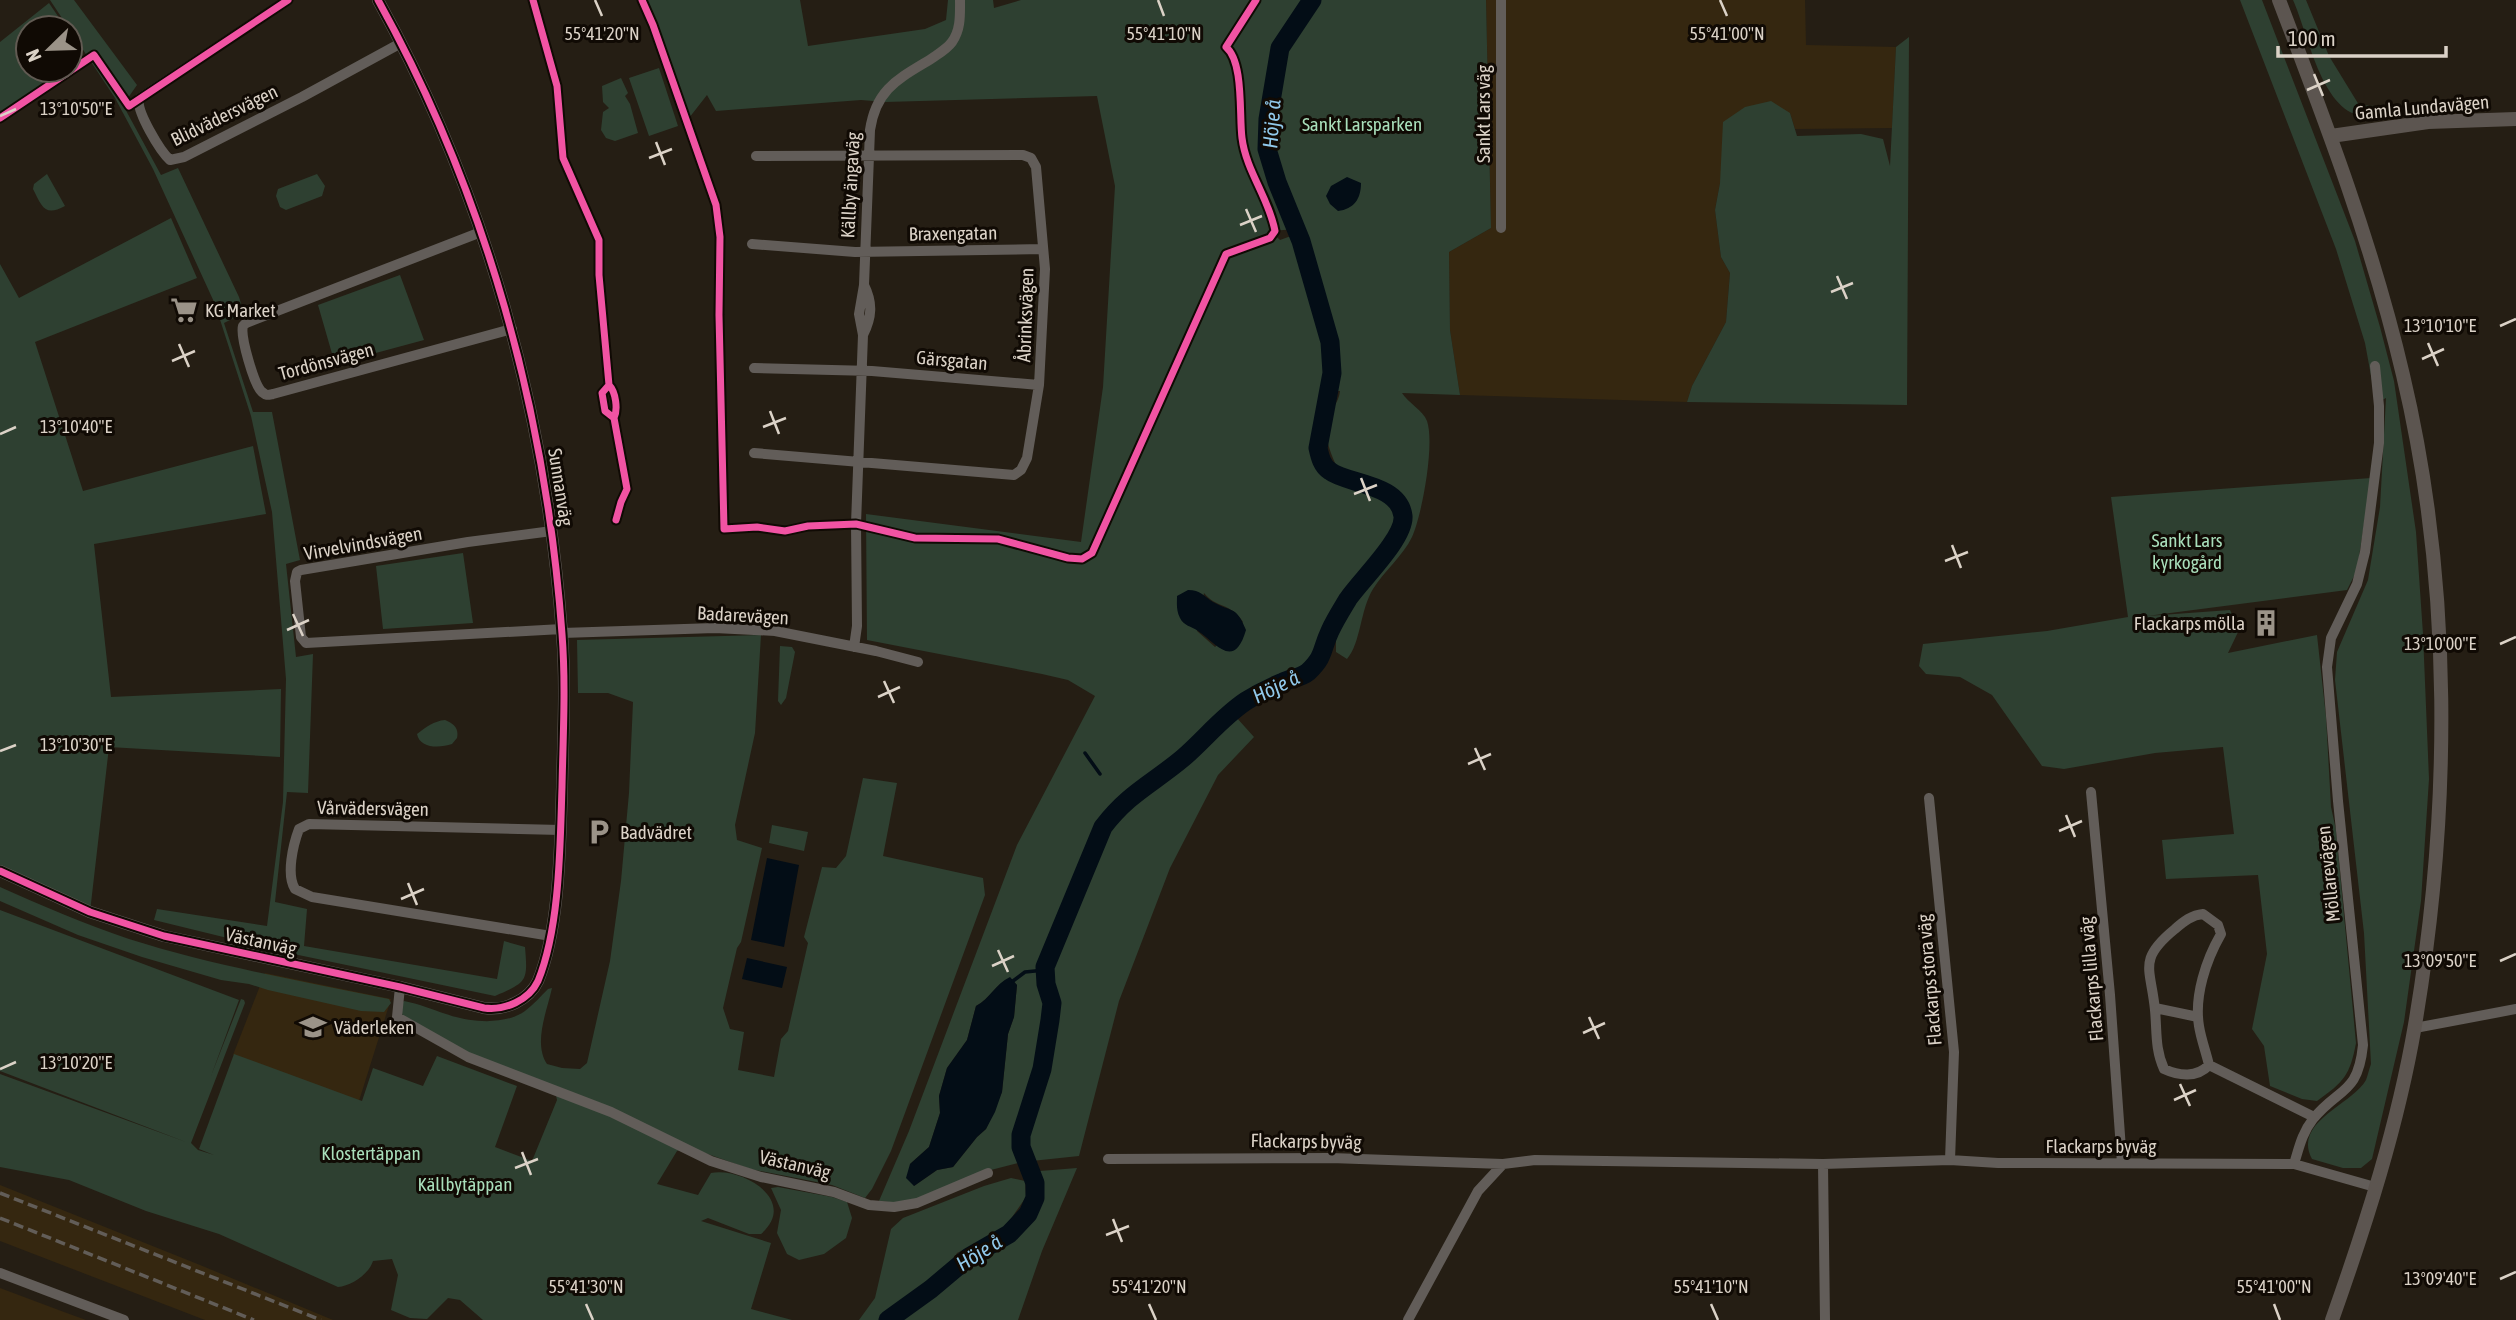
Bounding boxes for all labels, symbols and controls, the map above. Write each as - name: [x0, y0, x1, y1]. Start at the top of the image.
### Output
- north arrow: [14, 14, 84, 84]
- scale bar: [2278, 14, 2446, 58]
- text: 55°41'20"N: [564, 23, 640, 44]
- text: 55°41'10"N: [1126, 23, 1202, 44]
- text: 55°41'00"N: [1689, 23, 1765, 44]
- text: 100 m: [2288, 26, 2336, 50]
- text: N: [21, 46, 46, 65]
- street label: Sankt Lars väg: [1472, 64, 1494, 163]
- street label: Blidvädersvägen: [167, 80, 281, 150]
- street label: Gamla Lundavägen: [2354, 90, 2490, 124]
- text: 13°10'50"E: [40, 98, 112, 119]
- water label: Höje å: [1257, 98, 1285, 149]
- park label: Sankt Larsparken: [1302, 113, 1422, 135]
- street label: Källby ängaväg: [836, 130, 864, 239]
- street label: Braxengatan: [909, 221, 997, 245]
- street label: Åbrinksvägen: [1012, 267, 1038, 363]
- supermarket icon: KG Market: [169, 295, 199, 325]
- place label: KG Market: [205, 299, 276, 321]
- text: 13°10'10"E: [2404, 315, 2476, 336]
- street label: Tordönsvägen: [276, 338, 376, 384]
- street label: Gärsgatan: [915, 346, 989, 374]
- text: 13°10'40"E: [40, 416, 112, 437]
- street label: Sunnanväg: [544, 447, 578, 528]
- street label: Virvelvindsvägen: [302, 522, 424, 564]
- park label: Sankt Lars kyrkogård: [2152, 529, 2223, 573]
- street label: Badarevägen: [697, 602, 789, 628]
- building icon: Flackarps mölla: [2251, 608, 2281, 638]
- place label: Flackarps mölla: [2134, 612, 2245, 634]
- text: 13°10'00"E: [2404, 633, 2476, 654]
- water label: Höje å: [1248, 664, 1303, 708]
- text: 13°10'30"E: [40, 734, 112, 755]
- street label: Vårvädersvägen: [317, 796, 429, 820]
- parking icon: Badvädret: [584, 817, 614, 847]
- place label: Badvädret: [620, 821, 692, 843]
- street label: Möllarevägen: [2312, 825, 2344, 923]
- street label: Flackarps stora väg: [1912, 913, 1946, 1047]
- street label: Flackarps lilla väg: [2075, 915, 2107, 1042]
- street label: Västanväg: [223, 923, 300, 959]
- text: 13°09'50"E: [2404, 950, 2476, 971]
- school or university icon: Väderleken: [298, 1012, 328, 1042]
- place label: Väderleken: [334, 1016, 414, 1038]
- text: 13°10'20"E: [40, 1052, 112, 1073]
- street label: Flackarps byväg: [1250, 1129, 1362, 1153]
- street label: Flackarps byväg: [2046, 1135, 2157, 1157]
- park label: Klostertäppan: [321, 1142, 421, 1164]
- street label: Västanväg: [757, 1145, 834, 1183]
- park label: Källbytäppan: [418, 1173, 512, 1195]
- water label: Höje å: [951, 1229, 1006, 1275]
- text: 13°09'40"E: [2404, 1268, 2476, 1289]
- text: 55°41'30"N: [548, 1276, 624, 1297]
- text: 55°41'20"N: [1111, 1276, 1187, 1297]
- text: 55°41'10"N: [1673, 1276, 1749, 1297]
- text: 55°41'00"N: [2236, 1276, 2312, 1297]

